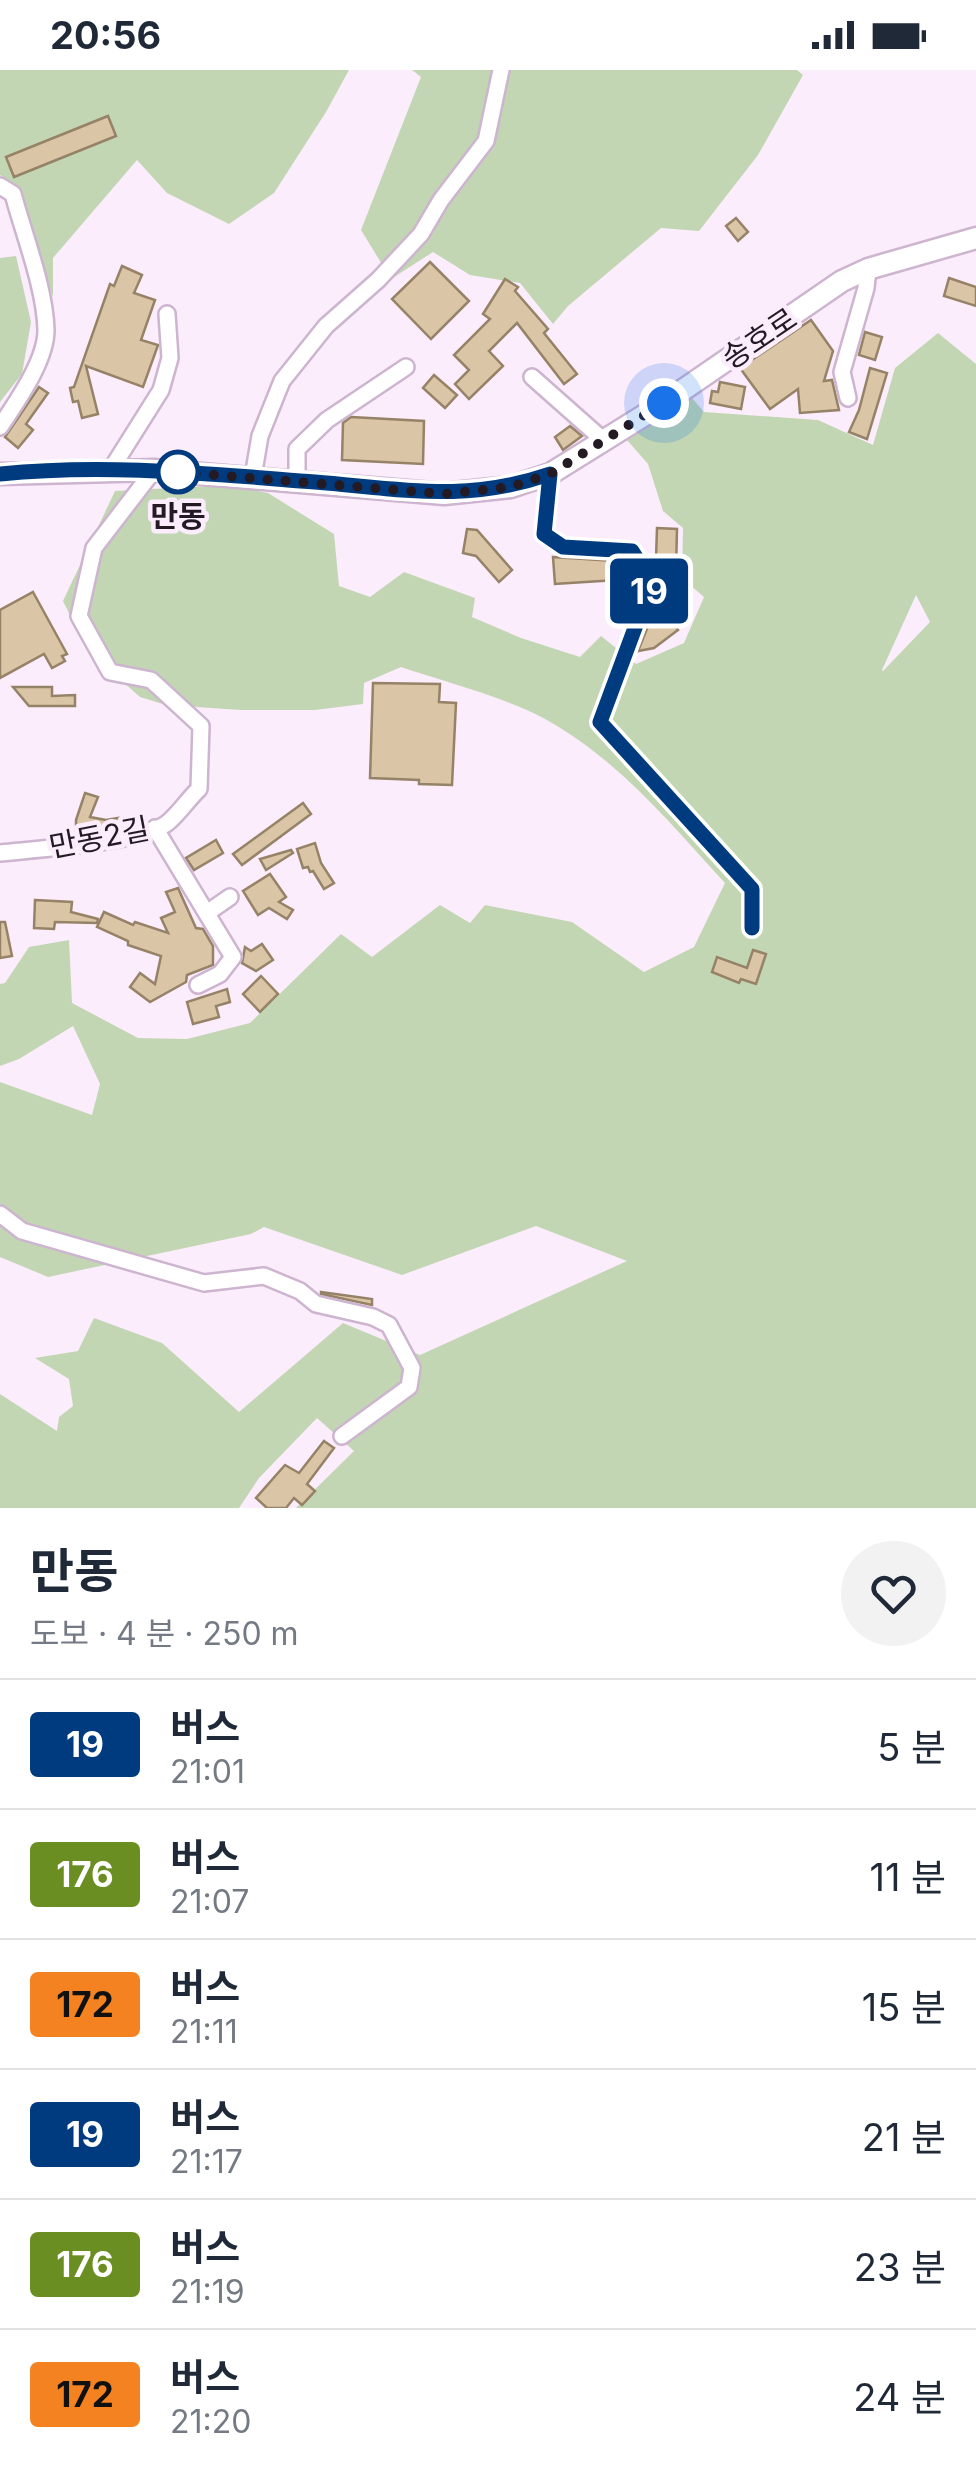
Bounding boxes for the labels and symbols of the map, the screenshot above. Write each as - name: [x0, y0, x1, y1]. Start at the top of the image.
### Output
- street label: 송호로: [715, 300, 803, 376]
- your location: [639, 378, 689, 428]
- marker: 만동: [157, 451, 199, 493]
- place label: 만동: [150, 498, 206, 534]
- line badge: 19: [604, 558, 694, 624]
- street label: 만동2길: [46, 810, 152, 864]

